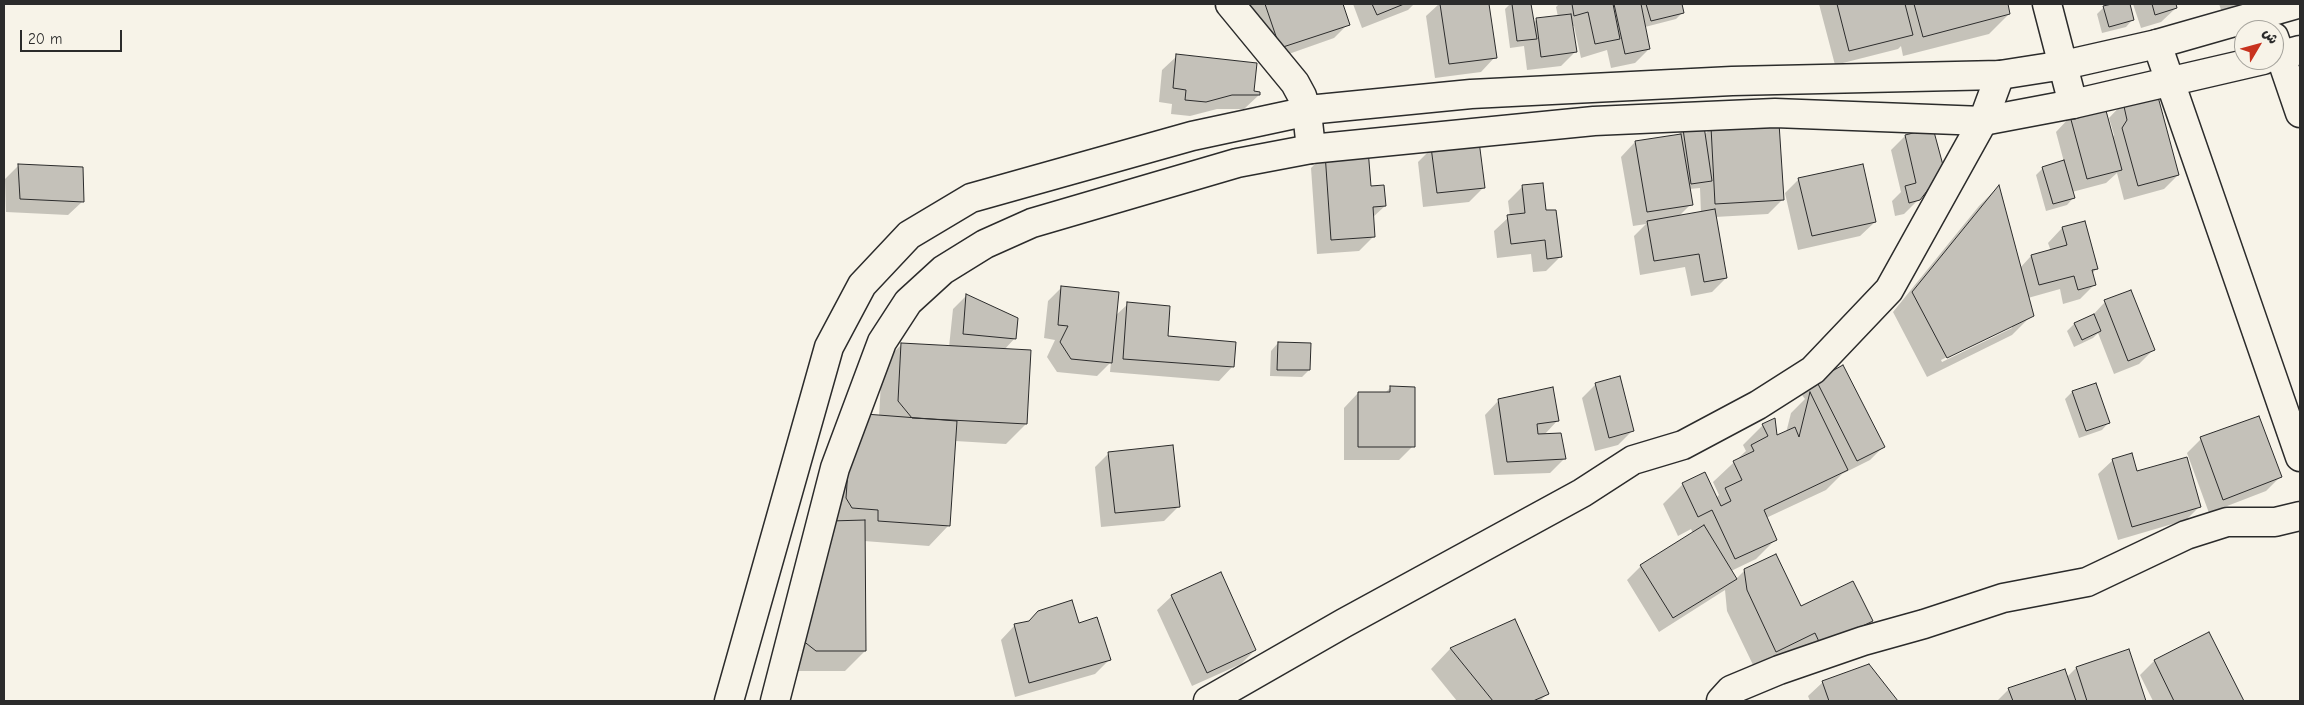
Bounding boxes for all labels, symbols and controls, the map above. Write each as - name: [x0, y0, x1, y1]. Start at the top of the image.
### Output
- scale bar: [22, 20, 125, 52]
- north arrow: [2234, 20, 2284, 70]
- text: ش: [2259, 25, 2282, 48]
- text: 20 m: [28, 30, 62, 48]

